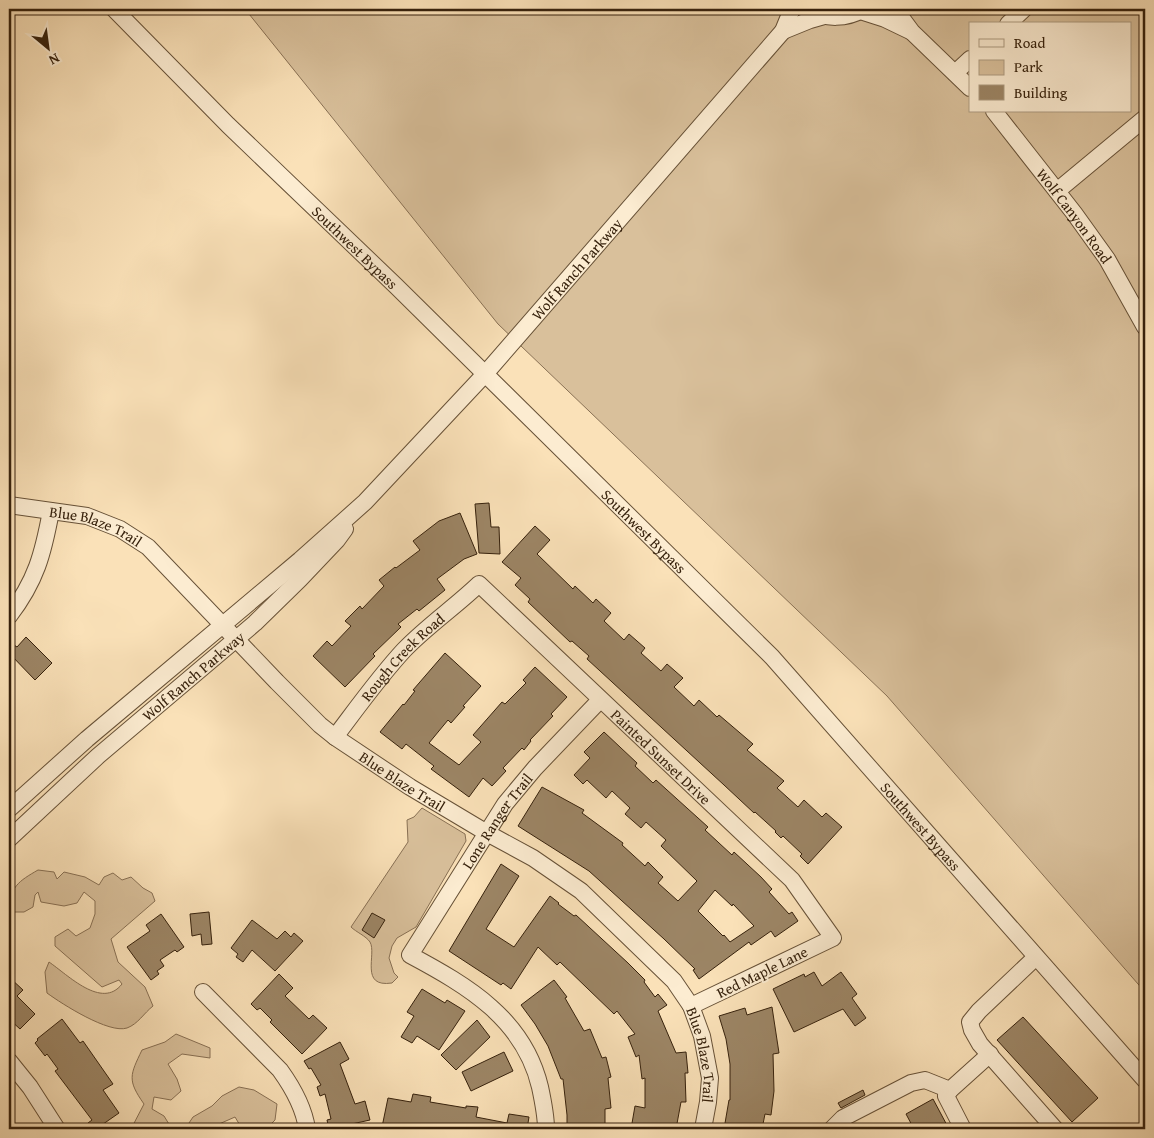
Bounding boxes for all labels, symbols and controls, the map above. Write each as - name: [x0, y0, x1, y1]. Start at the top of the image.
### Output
- north arrow: [22, 22, 72, 72]
- legend: [969, 22, 1132, 112]
- text: Road: [1014, 32, 1045, 53]
- text: N: [45, 48, 63, 71]
- text: Park: [1014, 56, 1043, 77]
- text: Building: [1014, 82, 1068, 103]
- street label: Wolf Canyon Road: [1032, 164, 1117, 267]
- street label: Southwest Bypass: [308, 201, 403, 293]
- street label: Wolf Ranch Parkway: [526, 213, 627, 324]
- street label: Southwest Bypass: [597, 484, 691, 578]
- street label: Blue Blaze Trail: [48, 500, 146, 551]
- street label: Rough Creek Road: [355, 608, 449, 705]
- street label: Wolf Ranch Parkway: [137, 626, 249, 725]
- street label: Painted Sunset Drive: [607, 704, 716, 809]
- street label: Blue Blaze Trail: [356, 746, 449, 816]
- street label: Lone Ranger Trail: [456, 769, 537, 873]
- street label: Southwest Bypass: [876, 777, 966, 875]
- street label: Red Maple Lane: [713, 941, 811, 1003]
- street label: Blue Blaze Trail: [682, 1004, 721, 1104]

